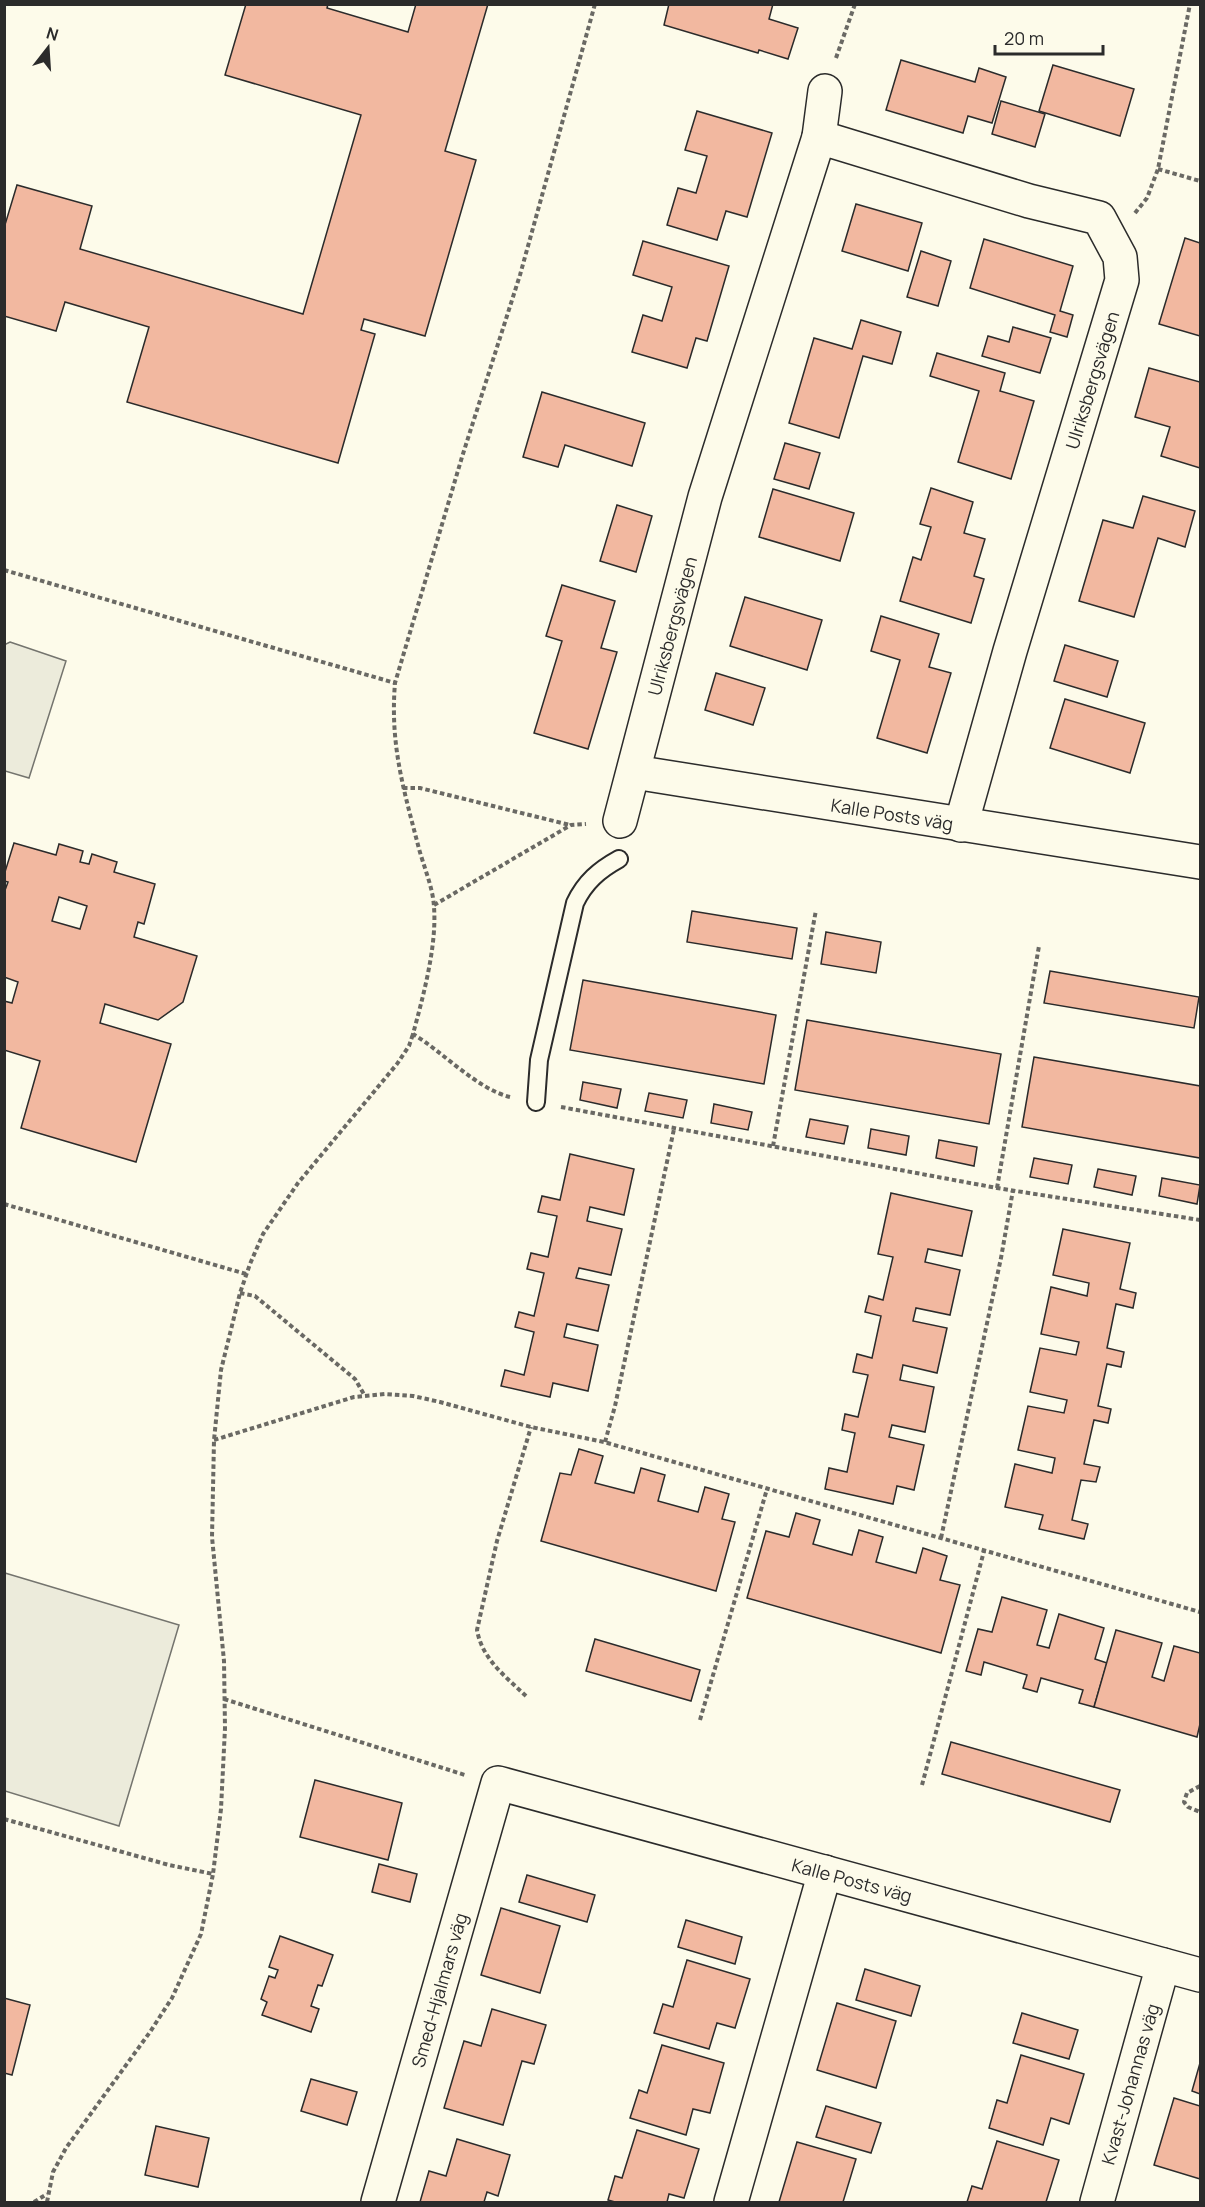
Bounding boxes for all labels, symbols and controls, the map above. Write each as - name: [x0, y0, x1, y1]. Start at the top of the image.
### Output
- north arrow: [18, 18, 78, 78]
- scale bar: [995, 18, 1103, 56]
- text: N: [44, 21, 61, 46]
- text: 20 m: [1004, 26, 1044, 50]
- street label: Ulriksbergsvägen: [1060, 308, 1124, 452]
- street label: Ulriksbergsvägen: [642, 554, 702, 698]
- street label: Kalle Posts väg: [829, 792, 955, 836]
- street label: Kalle Posts väg: [789, 1852, 915, 1908]
- street label: Smed-Hjalmars väg: [405, 1910, 473, 2070]
- street label: Kvast-Johannas väg: [1096, 2001, 1164, 2167]

